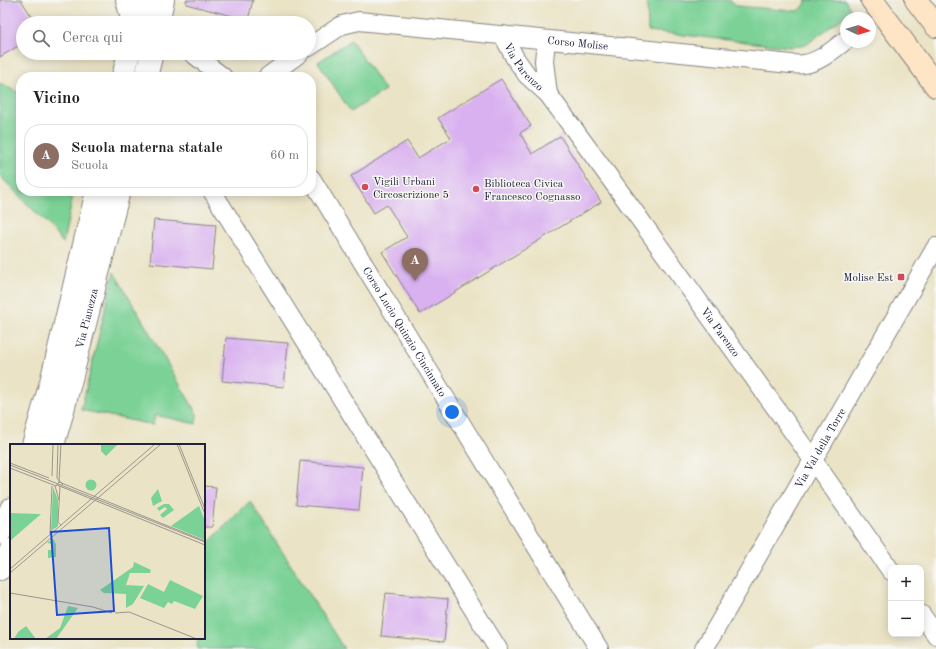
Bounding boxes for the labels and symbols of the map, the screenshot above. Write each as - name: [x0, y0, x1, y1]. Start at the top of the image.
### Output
- north arrow: [840, 12, 876, 48]
- street label: Corso Molise: [547, 36, 609, 53]
- street label: Via Parenzo: [501, 41, 545, 94]
- place label: Vigili Urbani Circoscrizione 5: [373, 177, 449, 201]
- place label: Biblioteca Civica Francesco Cognasso: [484, 179, 580, 203]
- marker: Vigili Urbani Circoscrizione 5: [360, 182, 370, 192]
- marker: Biblioteca Civica Francesco Cognasso: [471, 184, 481, 194]
- pin: A: [402, 248, 428, 281]
- street label: Corso Lucio Quinzio Cincinnato: [360, 266, 447, 399]
- marker: Molise Est: [896, 272, 906, 282]
- place label: Molise Est: [843, 273, 893, 284]
- street label: Via Pianezza: [75, 287, 101, 350]
- street label: Via Parenzo: [698, 306, 741, 359]
- your location: [442, 402, 462, 422]
- street label: Via Val della Torre: [794, 407, 849, 491]
- inset map: [10, 444, 205, 639]

